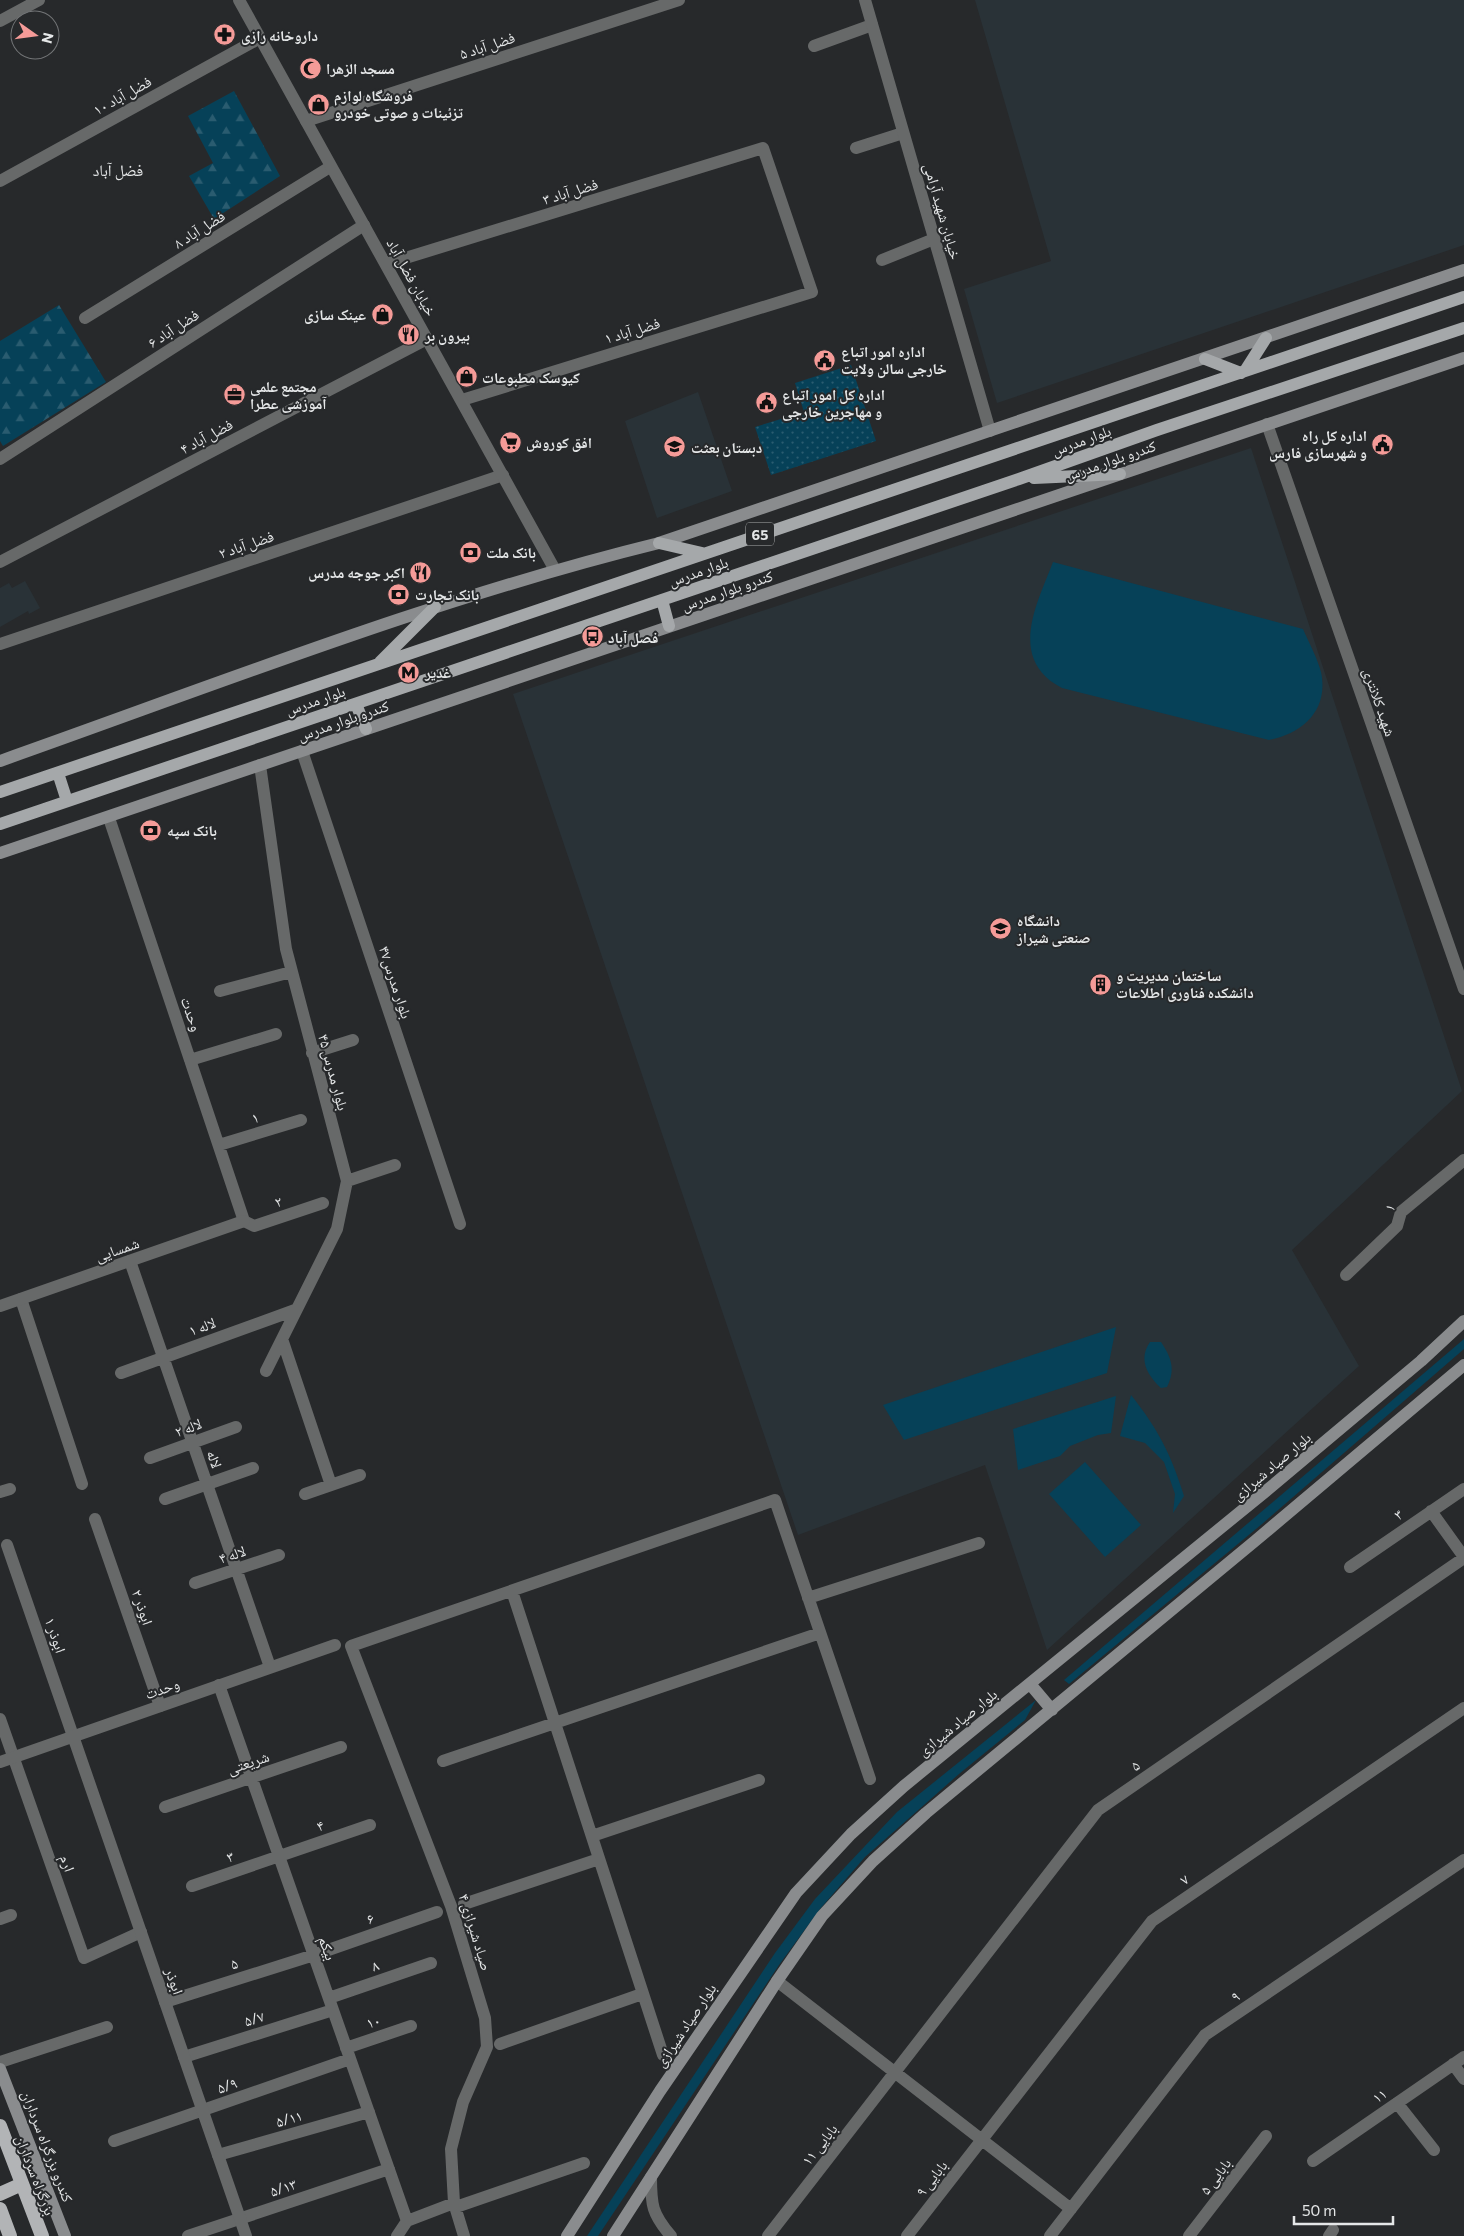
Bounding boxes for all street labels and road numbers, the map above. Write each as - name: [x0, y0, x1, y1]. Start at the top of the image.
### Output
- street label: فضل آباد ۵: [457, 28, 518, 64]
- street label: فضل آباد ۱۰: [90, 72, 155, 120]
- street label: خیابان شهید آرامی: [919, 161, 965, 262]
- street label: فضل آباد ۳: [540, 174, 600, 210]
- street label: فضل آباد ۸: [170, 206, 229, 253]
- street label: خیابان فضل آباد: [382, 235, 441, 320]
- street label: فضل آباد ۶: [144, 305, 203, 353]
- street label: فضل آباد ۱: [602, 313, 662, 349]
- street label: فضل آباد ۴: [177, 415, 236, 459]
- street label: بلوار مدرس: [1049, 421, 1114, 461]
- street label: کندرو بلوار مدرس: [1062, 436, 1159, 486]
- road number: 65: [746, 522, 774, 546]
- street label: فضل آباد ۲: [216, 526, 277, 564]
- street label: بلوار مدرس: [666, 552, 731, 591]
- street label: کندرو بلوار مدرس: [679, 566, 776, 616]
- street label: شهید کلانتری: [1358, 665, 1400, 739]
- street label: بلوار مدرس: [283, 681, 348, 720]
- street label: کندرو بلوار مدرس: [295, 696, 392, 746]
- street label: بلوار مدرس۴۷: [374, 943, 416, 1021]
- street label: وحدت: [177, 994, 206, 1034]
- street label: ۴۵ بلوار مدرس: [313, 1032, 353, 1113]
- street label: ۱: [249, 1107, 261, 1127]
- street label: ۲: [272, 1191, 284, 1211]
- street label: ۱: [1380, 1199, 1398, 1215]
- street label: شمسایی: [93, 1233, 142, 1267]
- street label: لاله ۱: [186, 1313, 218, 1339]
- street label: لاله ۲: [172, 1414, 204, 1440]
- street label: بلوار صیاد شیرازی: [1228, 1428, 1315, 1506]
- street label: لاله: [204, 1448, 226, 1470]
- street label: ۳: [1390, 1505, 1406, 1523]
- street label: لاله ۴: [216, 1541, 248, 1567]
- street label: ابوذر ۲: [128, 1587, 157, 1627]
- street label: ابوذر ۱: [41, 1615, 70, 1655]
- street label: وحدت: [142, 1674, 182, 1703]
- street label: بلوار صیاد شیرازی: [914, 1684, 1002, 1761]
- street label: شریعتی: [225, 1746, 272, 1779]
- street label: ۵: [1127, 1756, 1143, 1774]
- street label: ۴: [314, 1815, 326, 1835]
- street label: ۳: [224, 1846, 236, 1866]
- street label: ارم: [55, 1852, 79, 1874]
- street label: ۷: [1176, 1870, 1192, 1888]
- street label: صیاد شیرازی ۴: [454, 1891, 496, 1973]
- street label: ۶: [364, 1908, 376, 1928]
- street label: بیکم: [314, 1934, 340, 1963]
- street label: ۵: [228, 1953, 240, 1973]
- street label: ۸: [369, 1955, 381, 1975]
- street label: ابوذر: [161, 1964, 188, 1997]
- street label: بلوار صیاد شیرازی: [650, 1980, 721, 2071]
- street label: ۹: [1227, 1987, 1243, 2005]
- street label: ۵/۷: [242, 2006, 267, 2030]
- street label: ۱۰: [364, 2010, 382, 2032]
- street label: ۵/۹: [215, 2073, 240, 2097]
- street label: ۱۱: [1368, 2084, 1390, 2106]
- street label: کندرو بزرگراه سرداران: [18, 2088, 78, 2204]
- street label: ۵/۱۱: [274, 2106, 304, 2130]
- street label: بابایی ۱۱: [797, 2120, 842, 2170]
- street label: بزرگراه سرداران: [12, 2132, 60, 2218]
- street label: بابایی ۵: [1195, 2154, 1236, 2199]
- street label: بابایی ۹: [911, 2156, 952, 2201]
- street label: ۵/۱۳: [267, 2174, 299, 2200]

